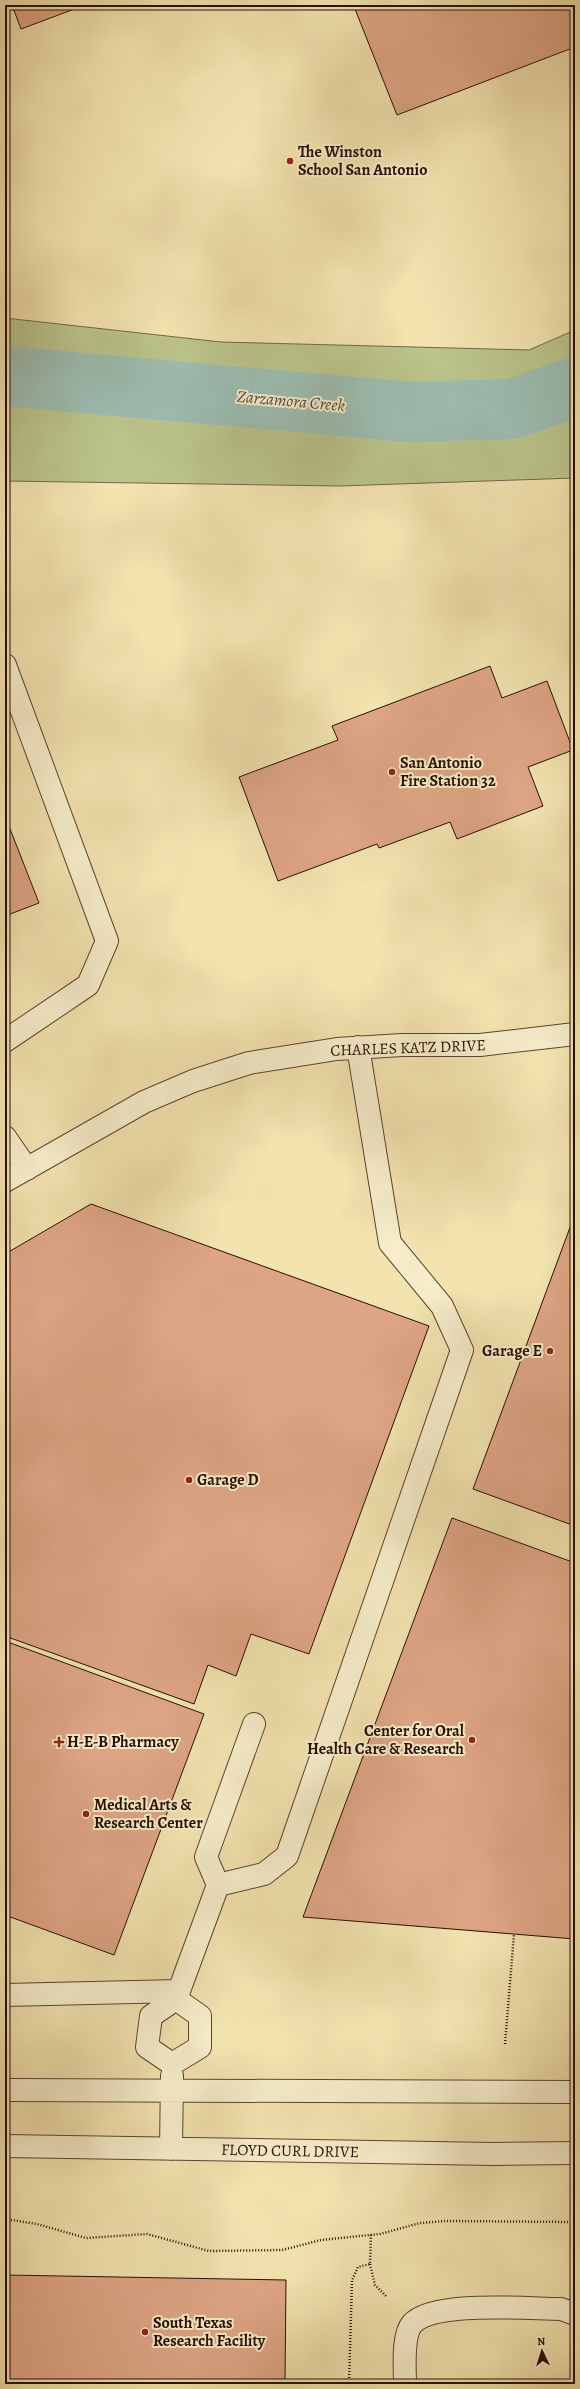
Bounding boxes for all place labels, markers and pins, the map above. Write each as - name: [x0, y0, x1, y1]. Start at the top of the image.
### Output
- place label: The Winston School San Antonio: [298, 141, 427, 181]
- marker: The Winston School San Antonio: [285, 156, 295, 166]
- place label: San Antonio Fire Station 32: [400, 752, 496, 792]
- marker: San Antonio Fire Station 32: [387, 767, 397, 777]
- place label: Garage E: [482, 1340, 542, 1362]
- marker: Garage E: [545, 1346, 555, 1356]
- place label: Garage D: [197, 1469, 259, 1491]
- marker: Garage D: [184, 1475, 194, 1485]
- place label: Center for Oral Health Care & Research: [307, 1720, 465, 1760]
- place label: H-E-B Pharmacy: [67, 1731, 179, 1753]
- marker: Center for Oral Health Care & Research: [467, 1735, 477, 1745]
- marker: H-E-B Pharmacy: [54, 1737, 64, 1747]
- place label: Medical Arts & Research Center: [94, 1794, 203, 1834]
- marker: Medical Arts & Research Center: [81, 1809, 91, 1819]
- place label: South Texas Research Facility: [153, 2312, 266, 2352]
- marker: South Texas Research Facility: [140, 2327, 150, 2337]

